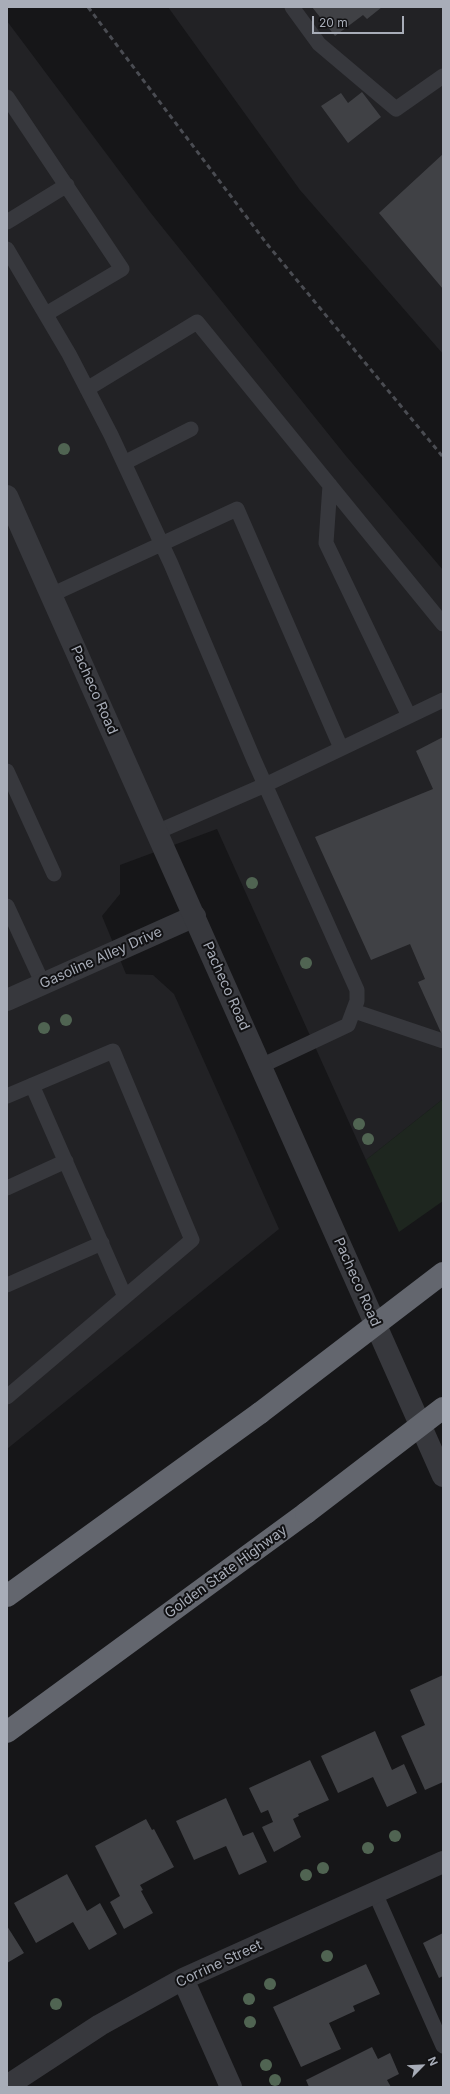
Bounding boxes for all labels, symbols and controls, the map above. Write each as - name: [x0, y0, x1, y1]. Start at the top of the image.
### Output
- scale bar: [314, 8, 406, 34]
- text: 20 m: [319, 15, 348, 30]
- street label: Pacheco Road: [67, 643, 121, 737]
- street label: Gasoline Alley Drive: [37, 923, 165, 993]
- street label: Pacheco Road: [199, 939, 253, 1033]
- street label: Pacheco Road: [330, 1235, 384, 1329]
- street label: Golden State Highway: [162, 1522, 290, 1622]
- street label: Corrine Street: [173, 1937, 265, 1991]
- north arrow: [402, 2046, 442, 2086]
- text: N: [425, 2054, 441, 2068]

